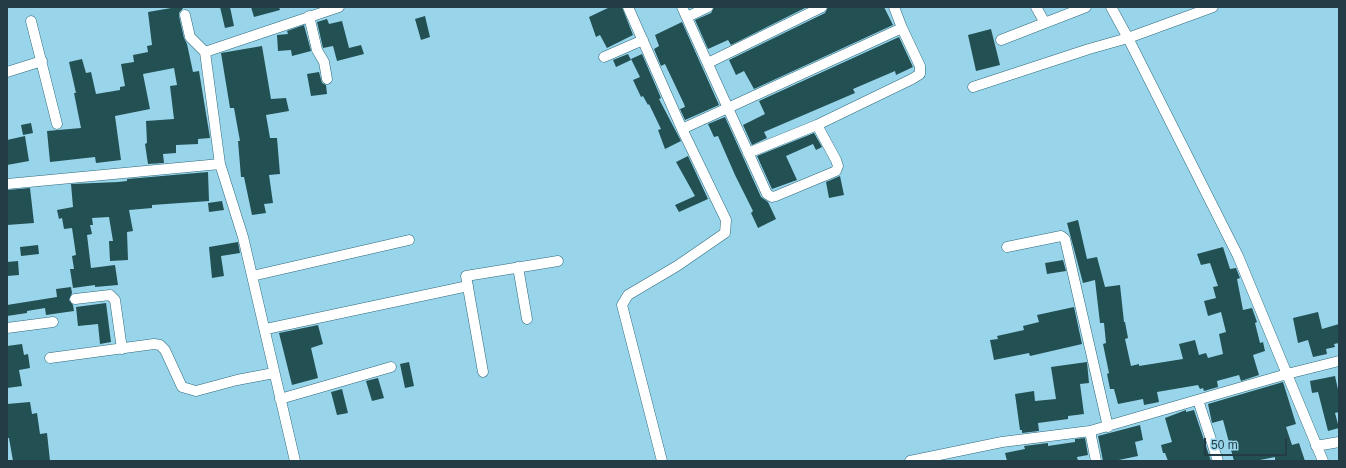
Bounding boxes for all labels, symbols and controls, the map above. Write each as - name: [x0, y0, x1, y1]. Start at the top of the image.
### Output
- scale bar: [1206, 430, 1289, 456]
- text: 50 m: [1211, 438, 1238, 452]

